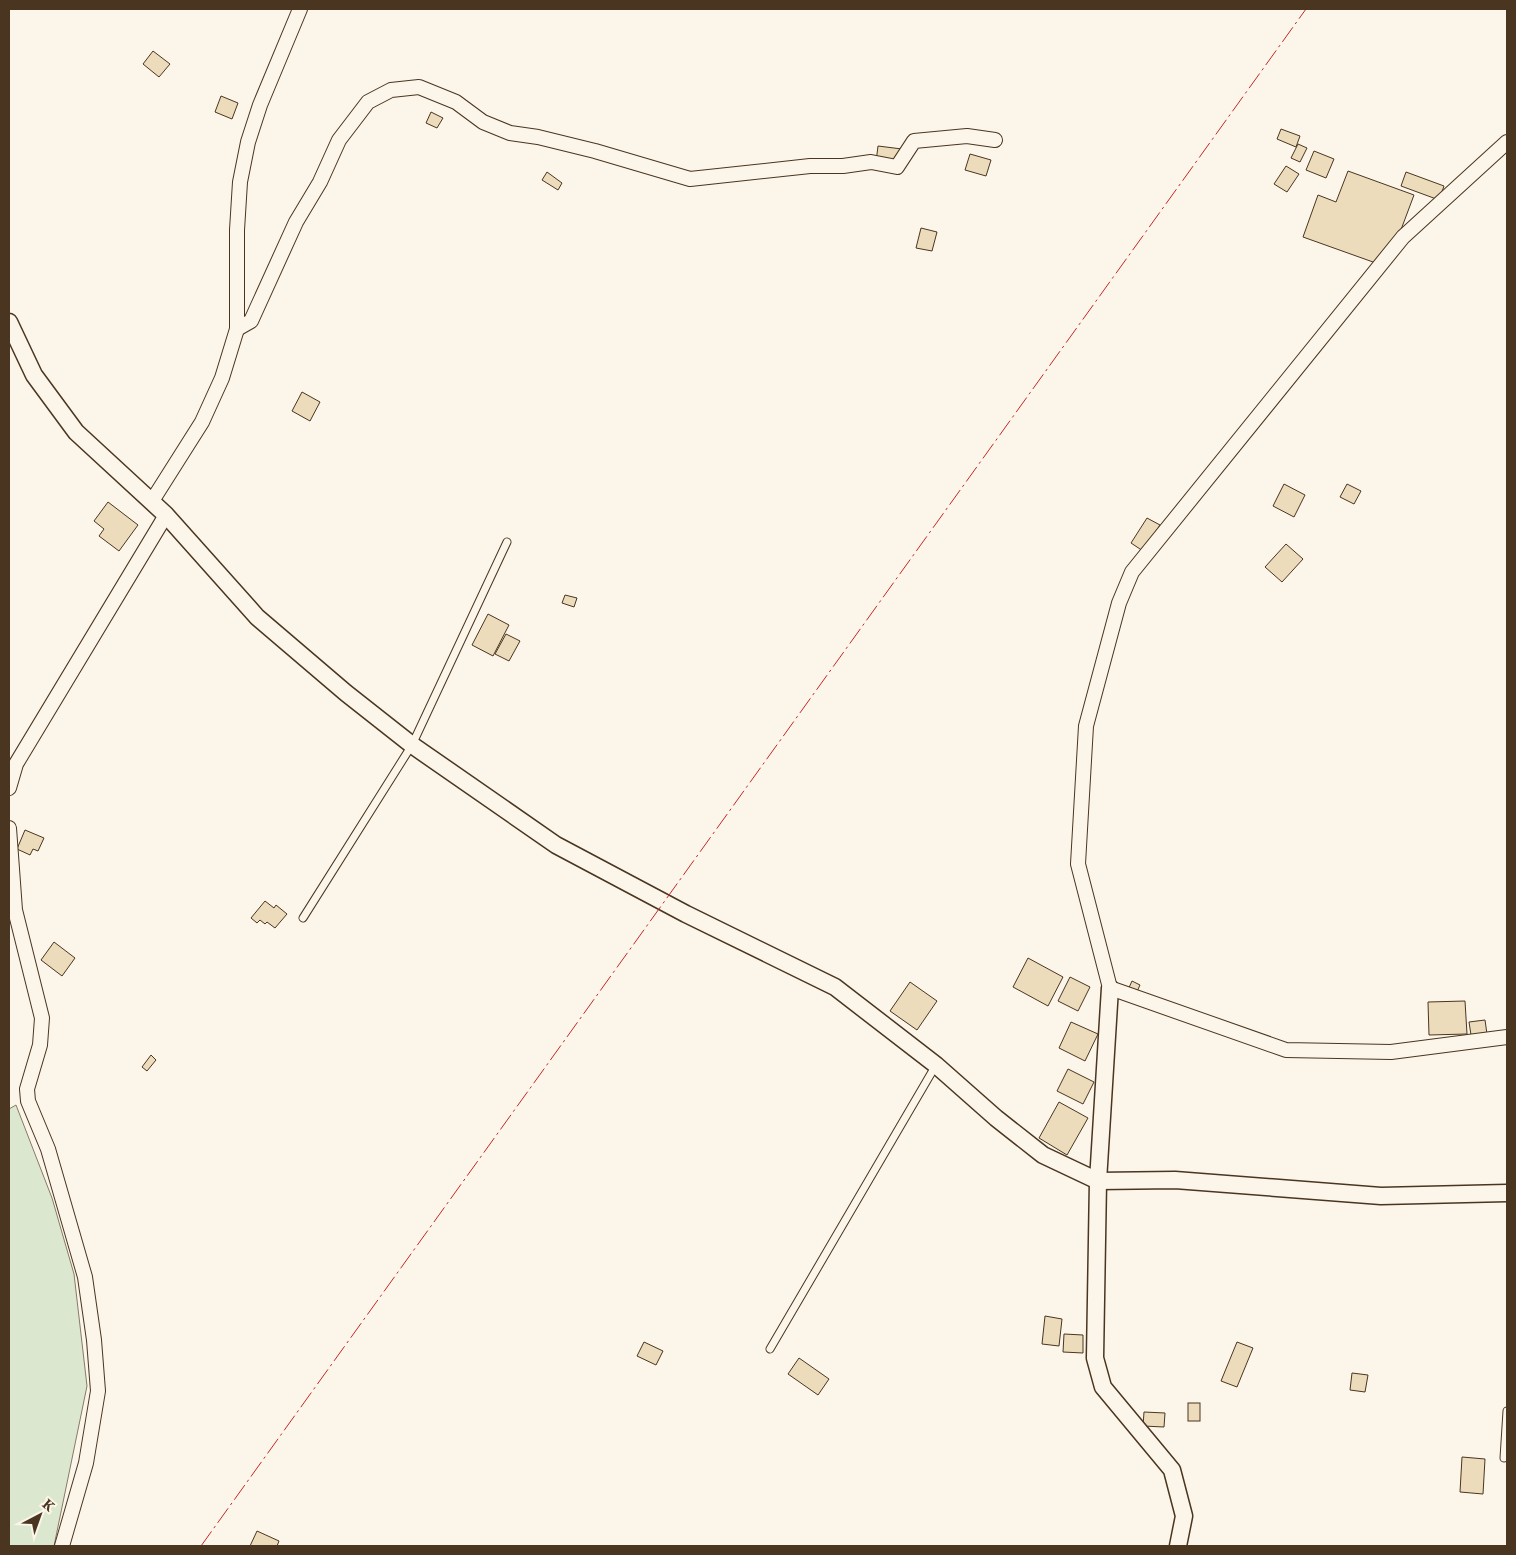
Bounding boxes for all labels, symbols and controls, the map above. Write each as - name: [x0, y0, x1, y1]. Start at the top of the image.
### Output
- north arrow: [15, 1490, 65, 1540]
- text: K: [39, 1494, 60, 1516]

